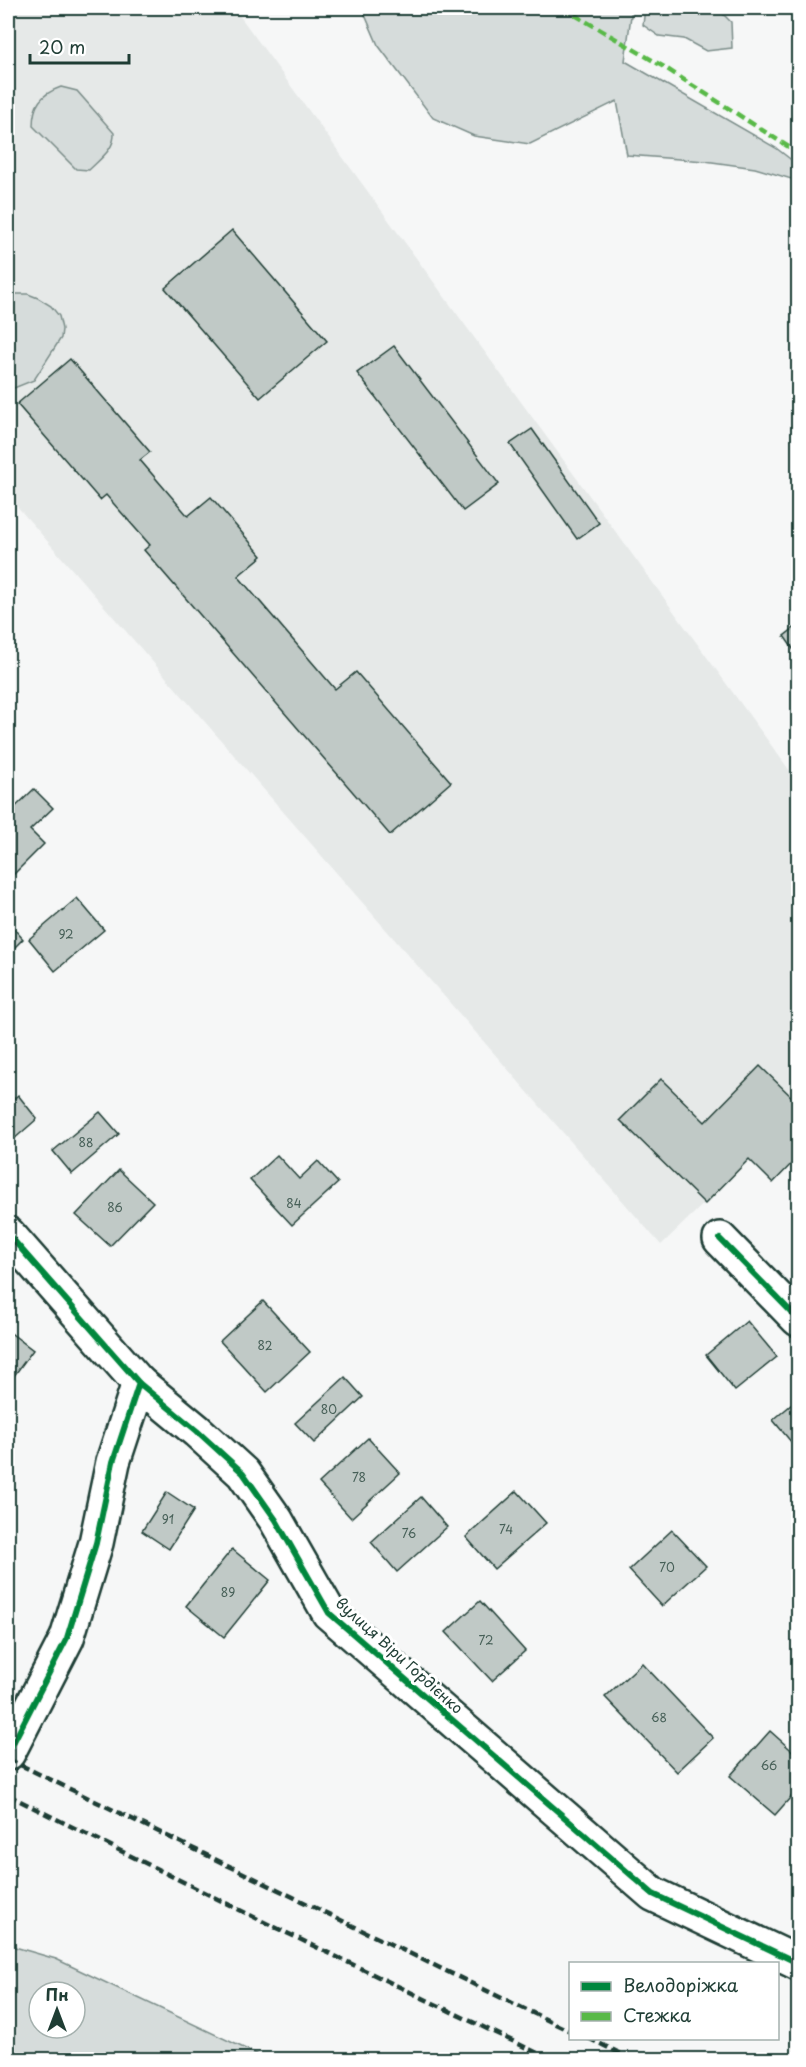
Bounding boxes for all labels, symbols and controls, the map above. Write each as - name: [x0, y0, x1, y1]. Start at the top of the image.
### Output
- scale bar: [30, 27, 129, 65]
- text: 20 m: [39, 33, 85, 60]
- house number: 92: [58, 925, 74, 943]
- house number: 88: [79, 1133, 93, 1151]
- house number: 84: [286, 1194, 302, 1212]
- house number: 86: [107, 1198, 123, 1216]
- house number: 82: [258, 1336, 273, 1354]
- house number: 80: [321, 1400, 337, 1418]
- house number: 78: [352, 1468, 366, 1486]
- house number: 91: [162, 1510, 174, 1528]
- house number: 74: [499, 1520, 513, 1538]
- house number: 76: [402, 1524, 416, 1542]
- house number: 70: [659, 1558, 675, 1576]
- house number: 89: [221, 1583, 235, 1601]
- street label: вулиця Віри Гордієнко: [331, 1591, 469, 1719]
- house number: 72: [478, 1631, 494, 1649]
- house number: 68: [651, 1708, 667, 1726]
- house number: 66: [761, 1756, 777, 1774]
- legend: [569, 1962, 779, 2040]
- text: Велодоріжка: [623, 1971, 739, 1998]
- north arrow: [27, 1980, 87, 2040]
- text: Пн: [45, 1982, 69, 2006]
- text: Стежка: [623, 2001, 692, 2028]

